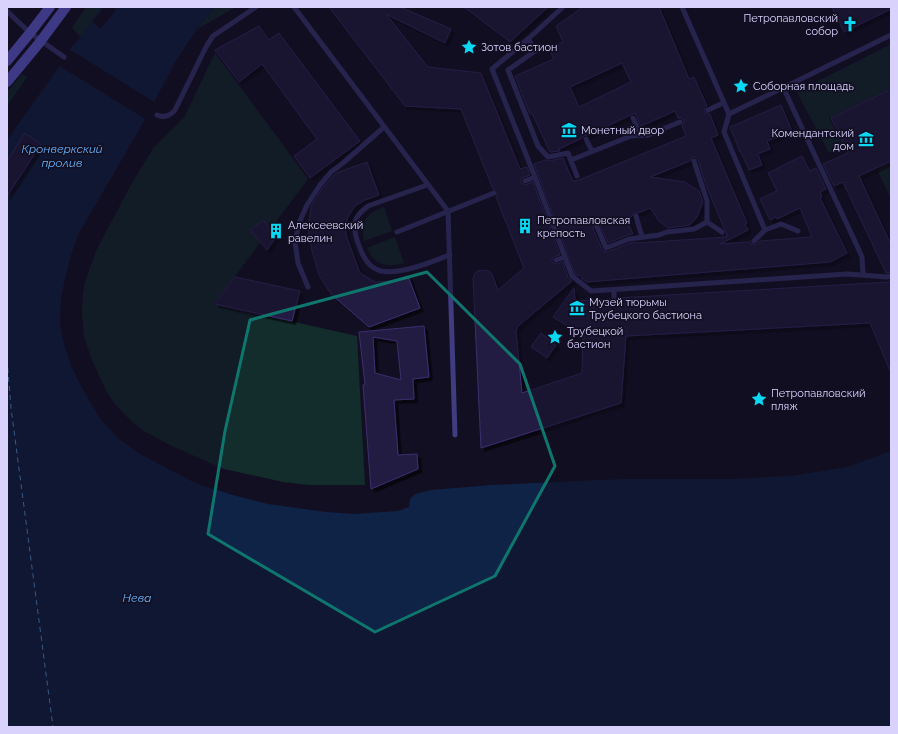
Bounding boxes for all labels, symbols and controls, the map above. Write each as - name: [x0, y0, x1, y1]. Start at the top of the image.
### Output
- place label: Петропавловский собор: [743, 12, 838, 38]
- church icon: Петропавловский собор: [841, 15, 859, 33]
- place icon: Зотов бастион: [460, 38, 478, 56]
- place label: Зотов бастион: [481, 41, 557, 54]
- place icon: Соборная площадь: [732, 77, 750, 95]
- place label: Соборная площадь: [753, 80, 855, 93]
- museum icon: Монетный двор: [560, 121, 578, 139]
- place label: Монетный двор: [581, 124, 664, 137]
- place label: Комендантский дом: [771, 127, 854, 153]
- museum icon: Комендантский дом: [857, 130, 875, 148]
- water label: Кронверкский пролив: [21, 142, 103, 170]
- place label: Петропавловская крепость: [537, 214, 630, 240]
- building icon: Петропавловская крепость: [516, 217, 534, 235]
- place label: Алексеевский равелин: [288, 219, 363, 245]
- building icon: Алексеевский равелин: [267, 222, 285, 240]
- place label: Музей тюрьмы Трубецкого бастиона: [589, 296, 702, 322]
- museum icon: Музей тюрьмы Трубецкого бастиона: [568, 299, 586, 317]
- place label: Трубецкой бастион: [567, 325, 623, 351]
- place icon: Трубецкой бастион: [546, 328, 564, 346]
- place label: Петропавловский пляж: [771, 387, 866, 413]
- place icon: Петропавловский пляж: [750, 390, 768, 408]
- water label: Нева: [123, 591, 152, 605]

